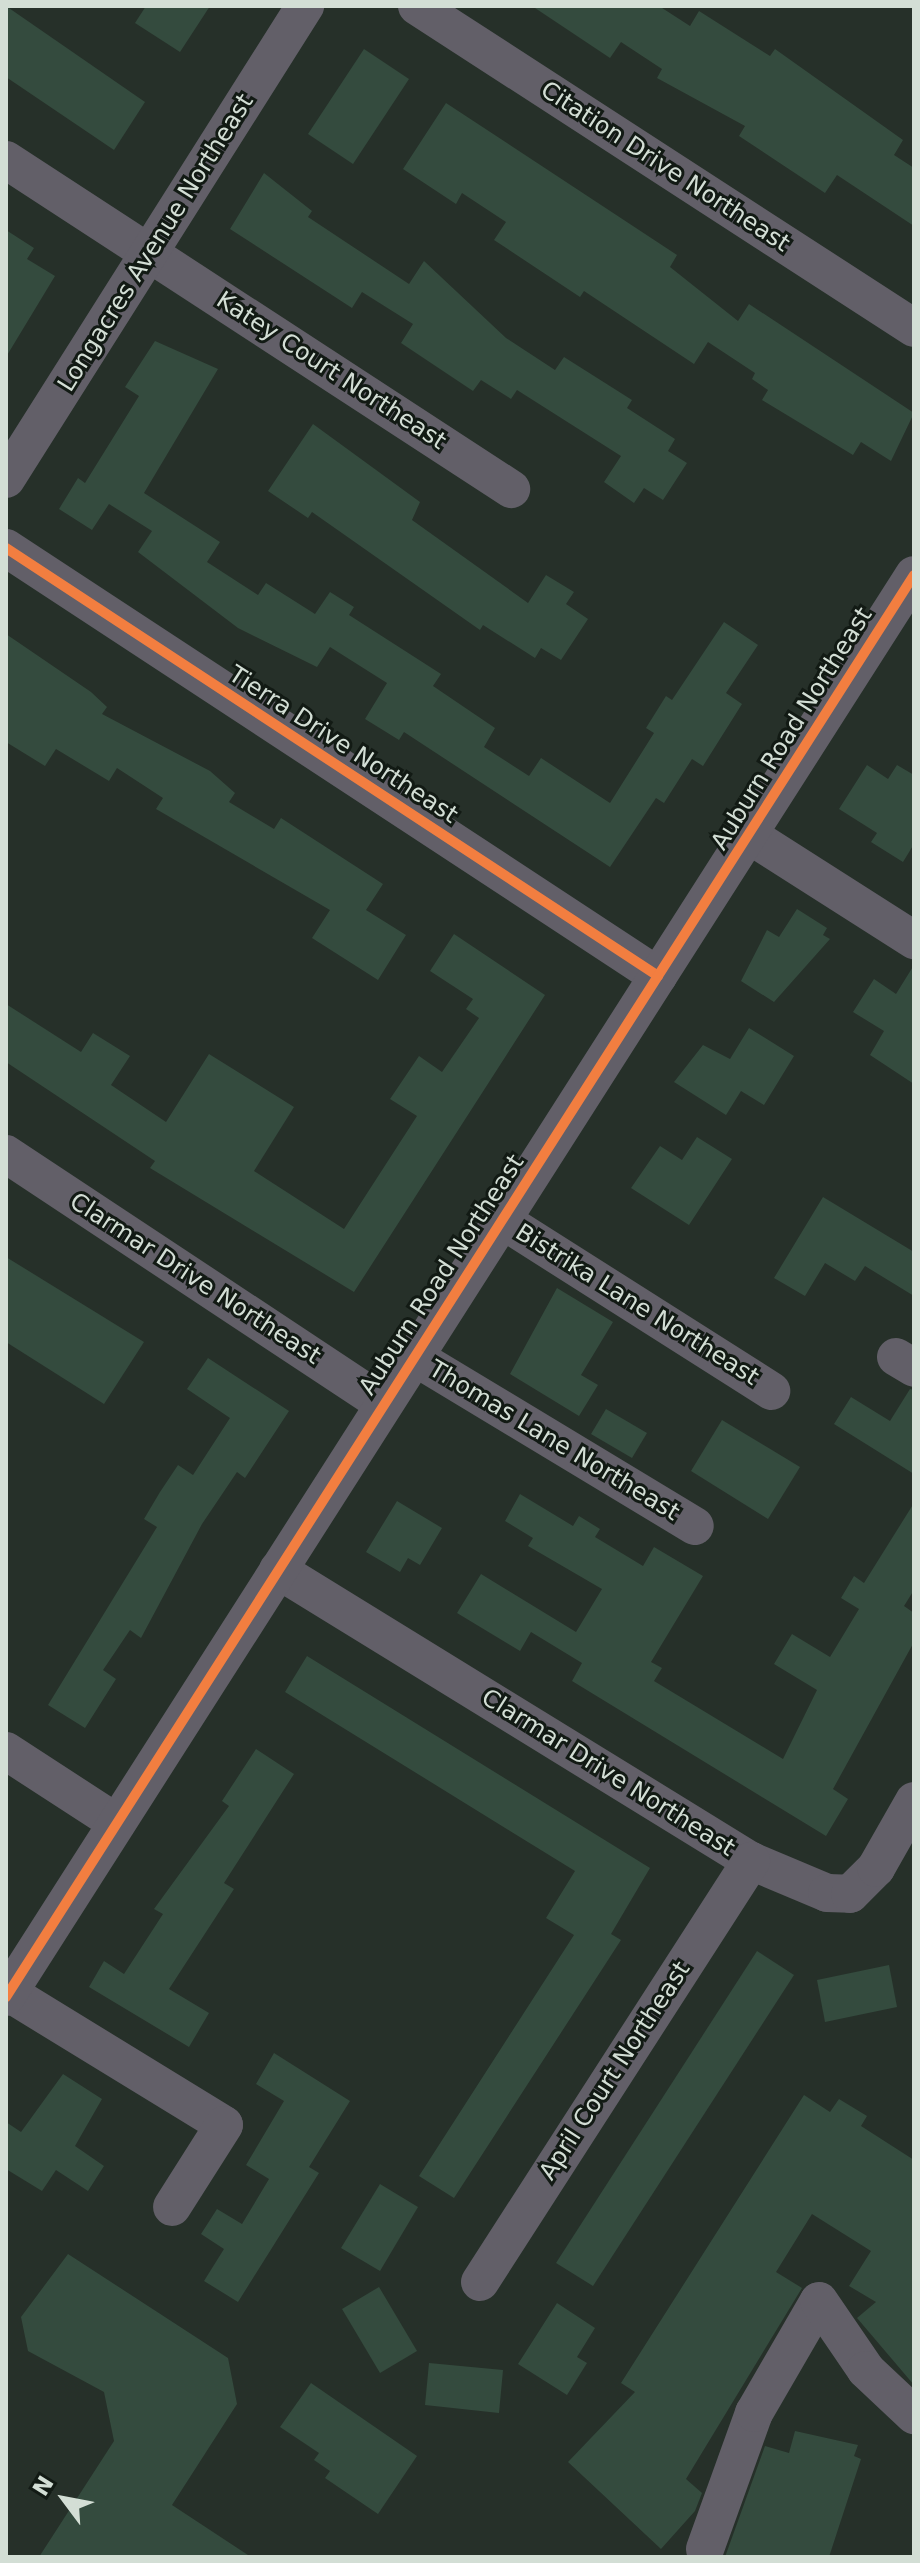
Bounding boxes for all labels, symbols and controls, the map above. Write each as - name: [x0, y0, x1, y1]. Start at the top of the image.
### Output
- street label: Citation Drive Northeast: [535, 76, 795, 258]
- street label: Longacres Avenue Northeast: [52, 89, 260, 397]
- street label: Katey Court Northeast: [211, 286, 451, 456]
- street label: Auburn Road Northeast: [705, 602, 879, 856]
- street label: Tierra Drive Northeast: [223, 660, 463, 830]
- street label: Auburn Road Northeast: [353, 1149, 531, 1401]
- street label: Clarmar Drive Northeast: [64, 1187, 326, 1371]
- street label: Bistrika Lane Northeast: [510, 1218, 764, 1392]
- street label: Thomas Lane Northeast: [424, 1355, 684, 1527]
- street label: Clarmar Drive Northeast: [476, 1683, 740, 1863]
- street label: April Court Northeast: [534, 1956, 696, 2186]
- north arrow: [24, 2459, 104, 2539]
- text: N: [28, 2472, 59, 2500]

